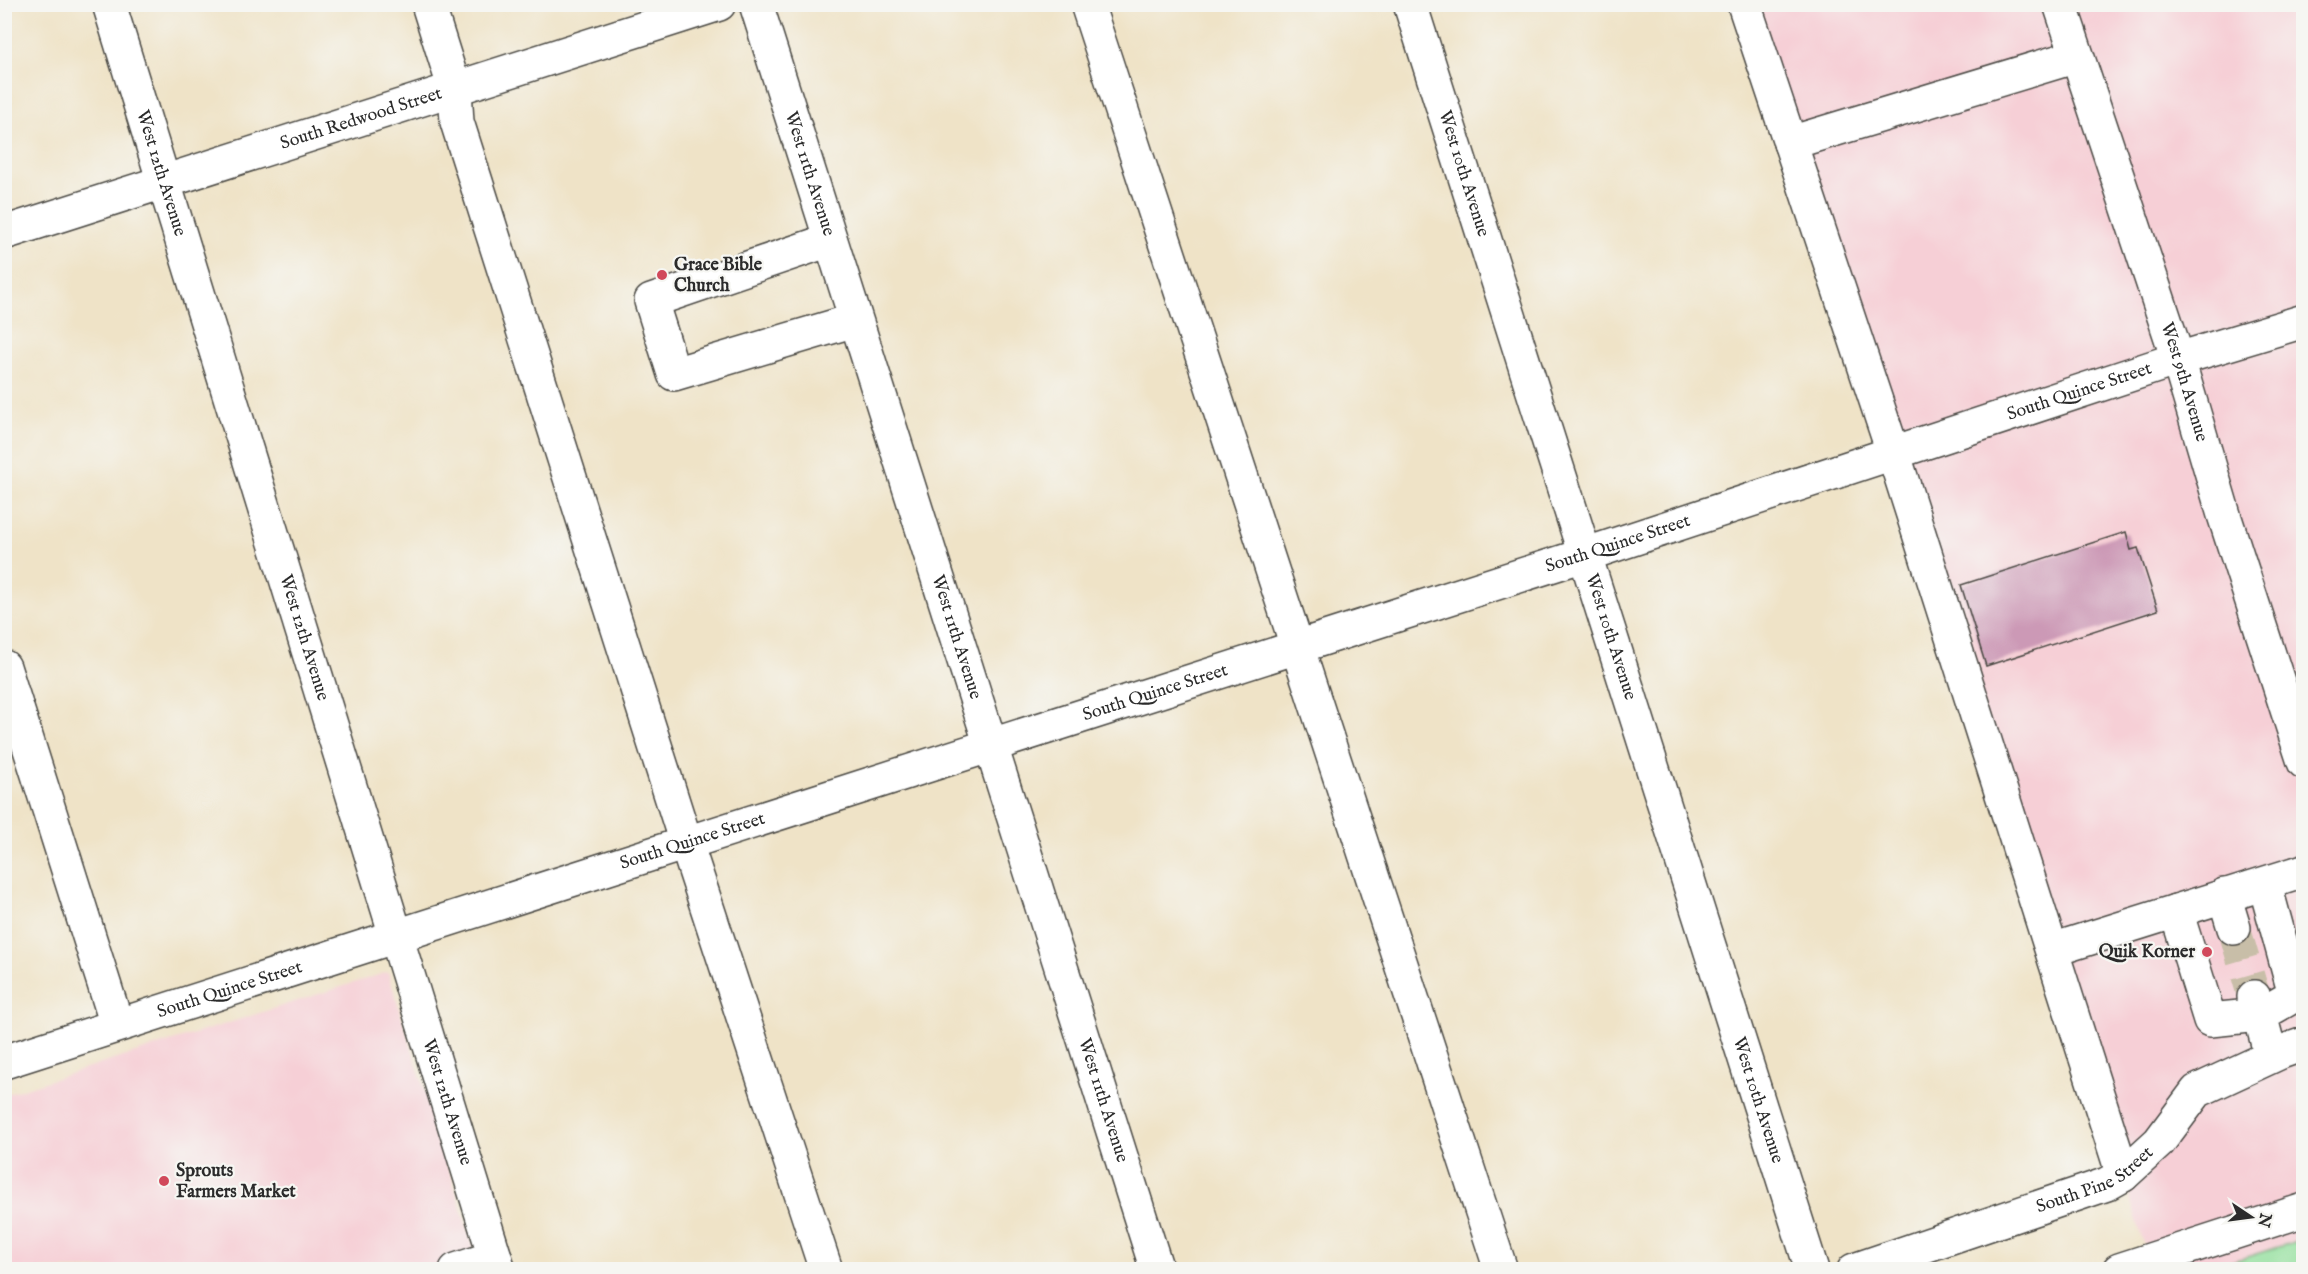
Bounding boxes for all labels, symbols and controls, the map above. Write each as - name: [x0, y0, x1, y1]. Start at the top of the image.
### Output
- street label: South Redwood Street: [277, 82, 445, 155]
- street label: West 12th Avenue: [131, 107, 191, 239]
- street label: West 10th Avenue: [1433, 108, 1495, 240]
- street label: West 11th Avenue: [779, 109, 840, 239]
- place label: Grace Bible Church: [674, 254, 763, 298]
- marker: Grace Bible Church: [655, 268, 669, 282]
- street label: West 9th Avenue: [2155, 319, 2213, 444]
- street label: South Quince Street: [2004, 357, 2155, 426]
- street label: South Quince Street: [1542, 509, 1693, 578]
- street label: West 10th Avenue: [1580, 571, 1642, 703]
- street label: West 12th Avenue: [274, 572, 334, 704]
- street label: West 11th Avenue: [926, 572, 987, 702]
- street label: South Quince Street: [1080, 659, 1231, 727]
- street label: South Quince Street: [617, 807, 768, 875]
- place label: Quik Korner: [2099, 941, 2195, 964]
- marker: Quik Korner: [2200, 945, 2214, 959]
- street label: South Quince Street: [154, 956, 305, 1024]
- street label: West 10th Avenue: [1727, 1034, 1789, 1166]
- street label: West 11th Avenue: [1073, 1035, 1134, 1165]
- street label: West 12th Avenue: [417, 1036, 478, 1168]
- street label: South Pine Street: [2033, 1141, 2158, 1219]
- place label: Sprouts Farmers Market: [176, 1160, 297, 1204]
- marker: Sprouts Farmers Market: [157, 1174, 171, 1188]
- north arrow: [2221, 1187, 2281, 1247]
- text: N: [2252, 1210, 2275, 1229]

